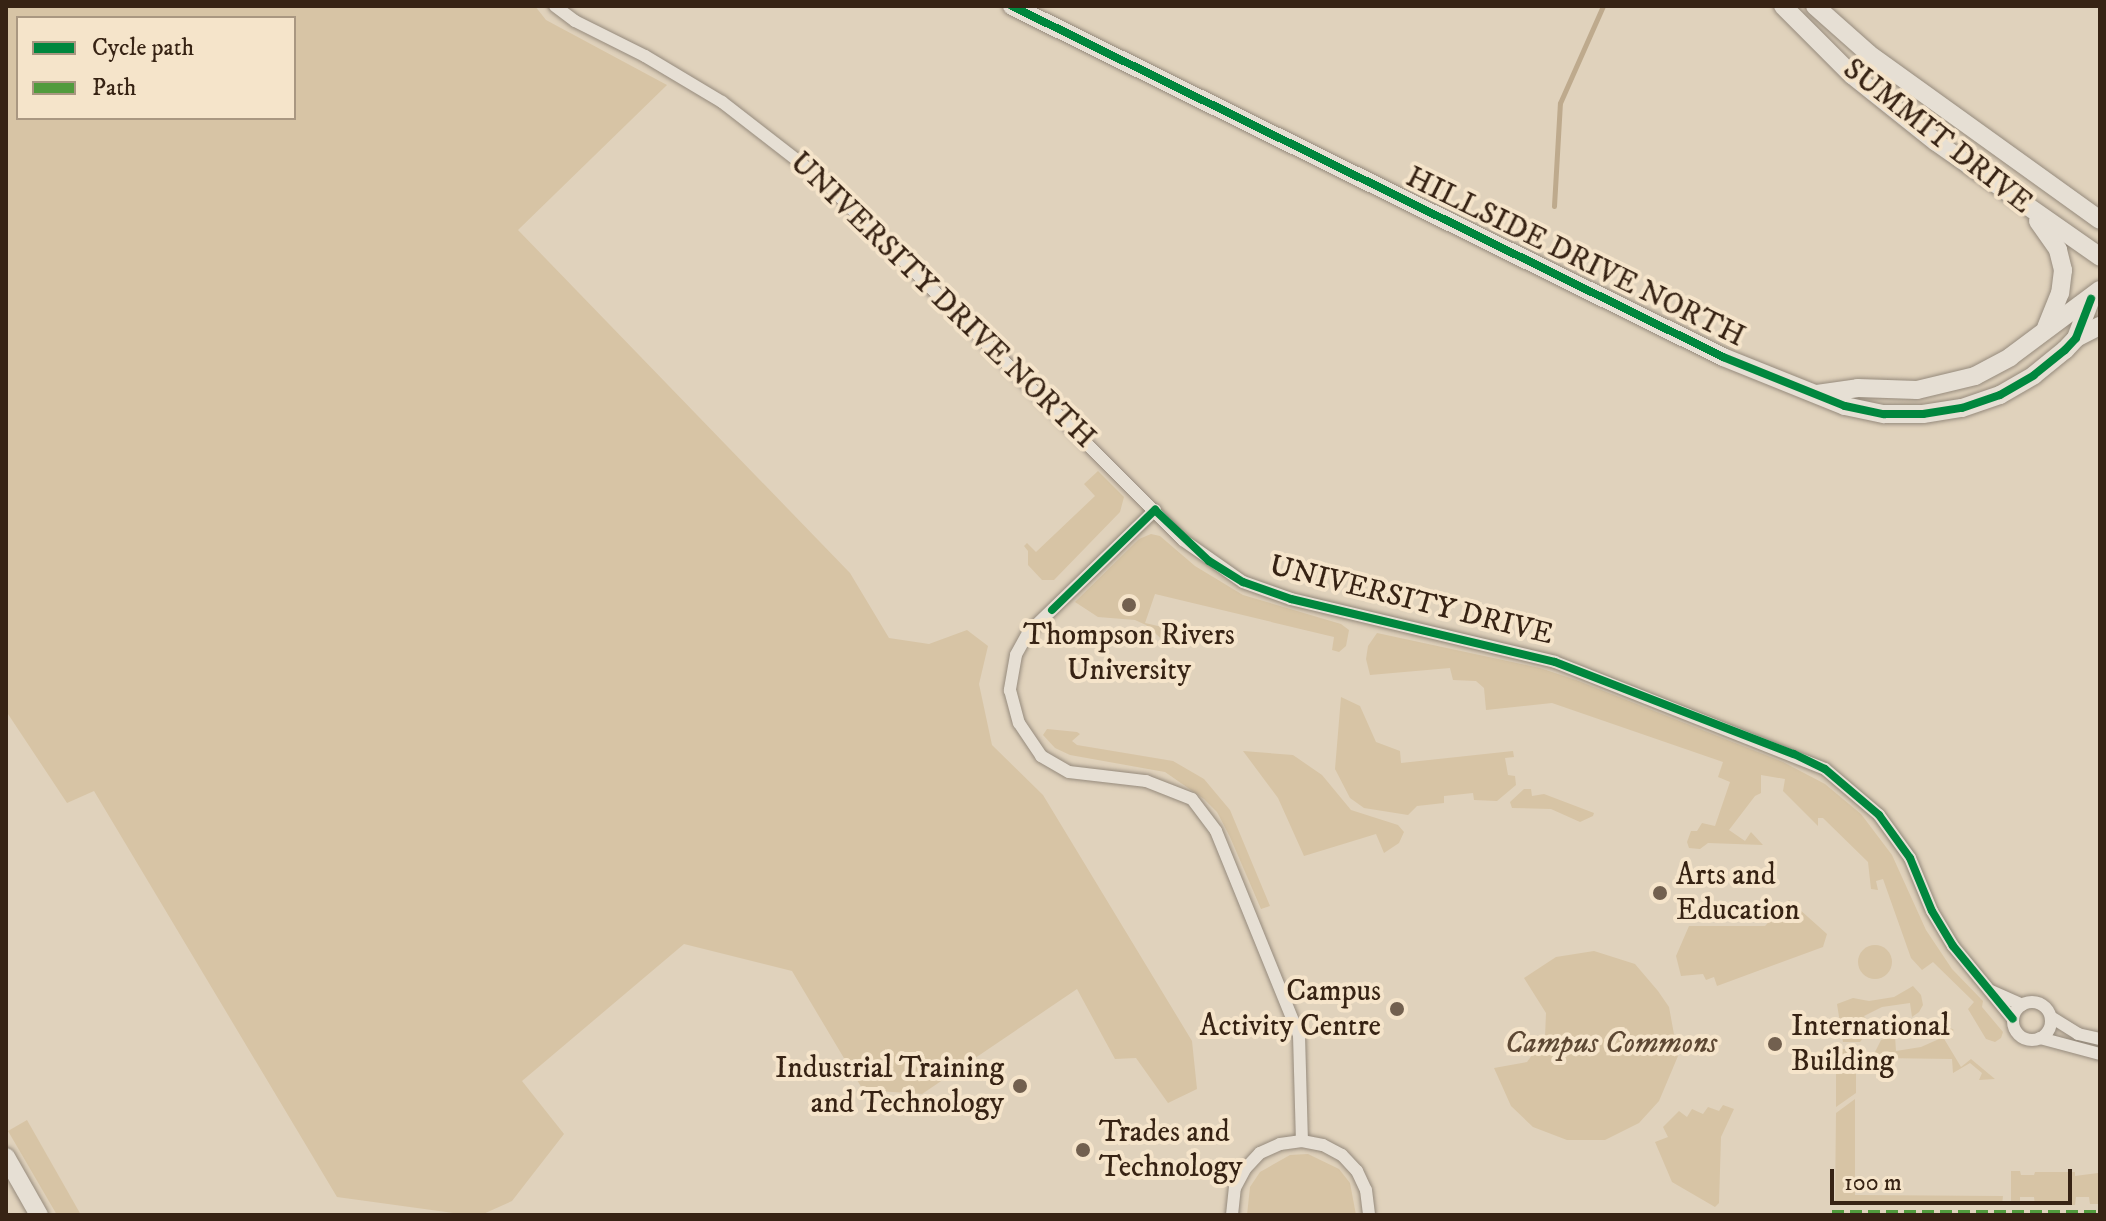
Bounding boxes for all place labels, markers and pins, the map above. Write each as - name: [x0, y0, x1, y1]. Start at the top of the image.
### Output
- marker: Thompson Rivers University: [1120, 596, 1138, 614]
- place label: Thompson Rivers University: [1023, 618, 1235, 688]
- place label: Arts and Education: [1676, 858, 1800, 928]
- marker: Arts and Education: [1651, 884, 1669, 902]
- place label: Campus Activity Centre: [1199, 974, 1381, 1044]
- marker: Campus Activity Centre: [1388, 1000, 1406, 1018]
- place label: International Building: [1791, 1009, 1950, 1080]
- marker: International Building: [1766, 1035, 1784, 1053]
- place label: Industrial Training and Technology: [775, 1051, 1004, 1122]
- marker: Industrial Training and Technology: [1011, 1077, 1029, 1095]
- place label: Trades and Technology: [1099, 1115, 1242, 1186]
- marker: Trades and Technology: [1074, 1141, 1092, 1159]

